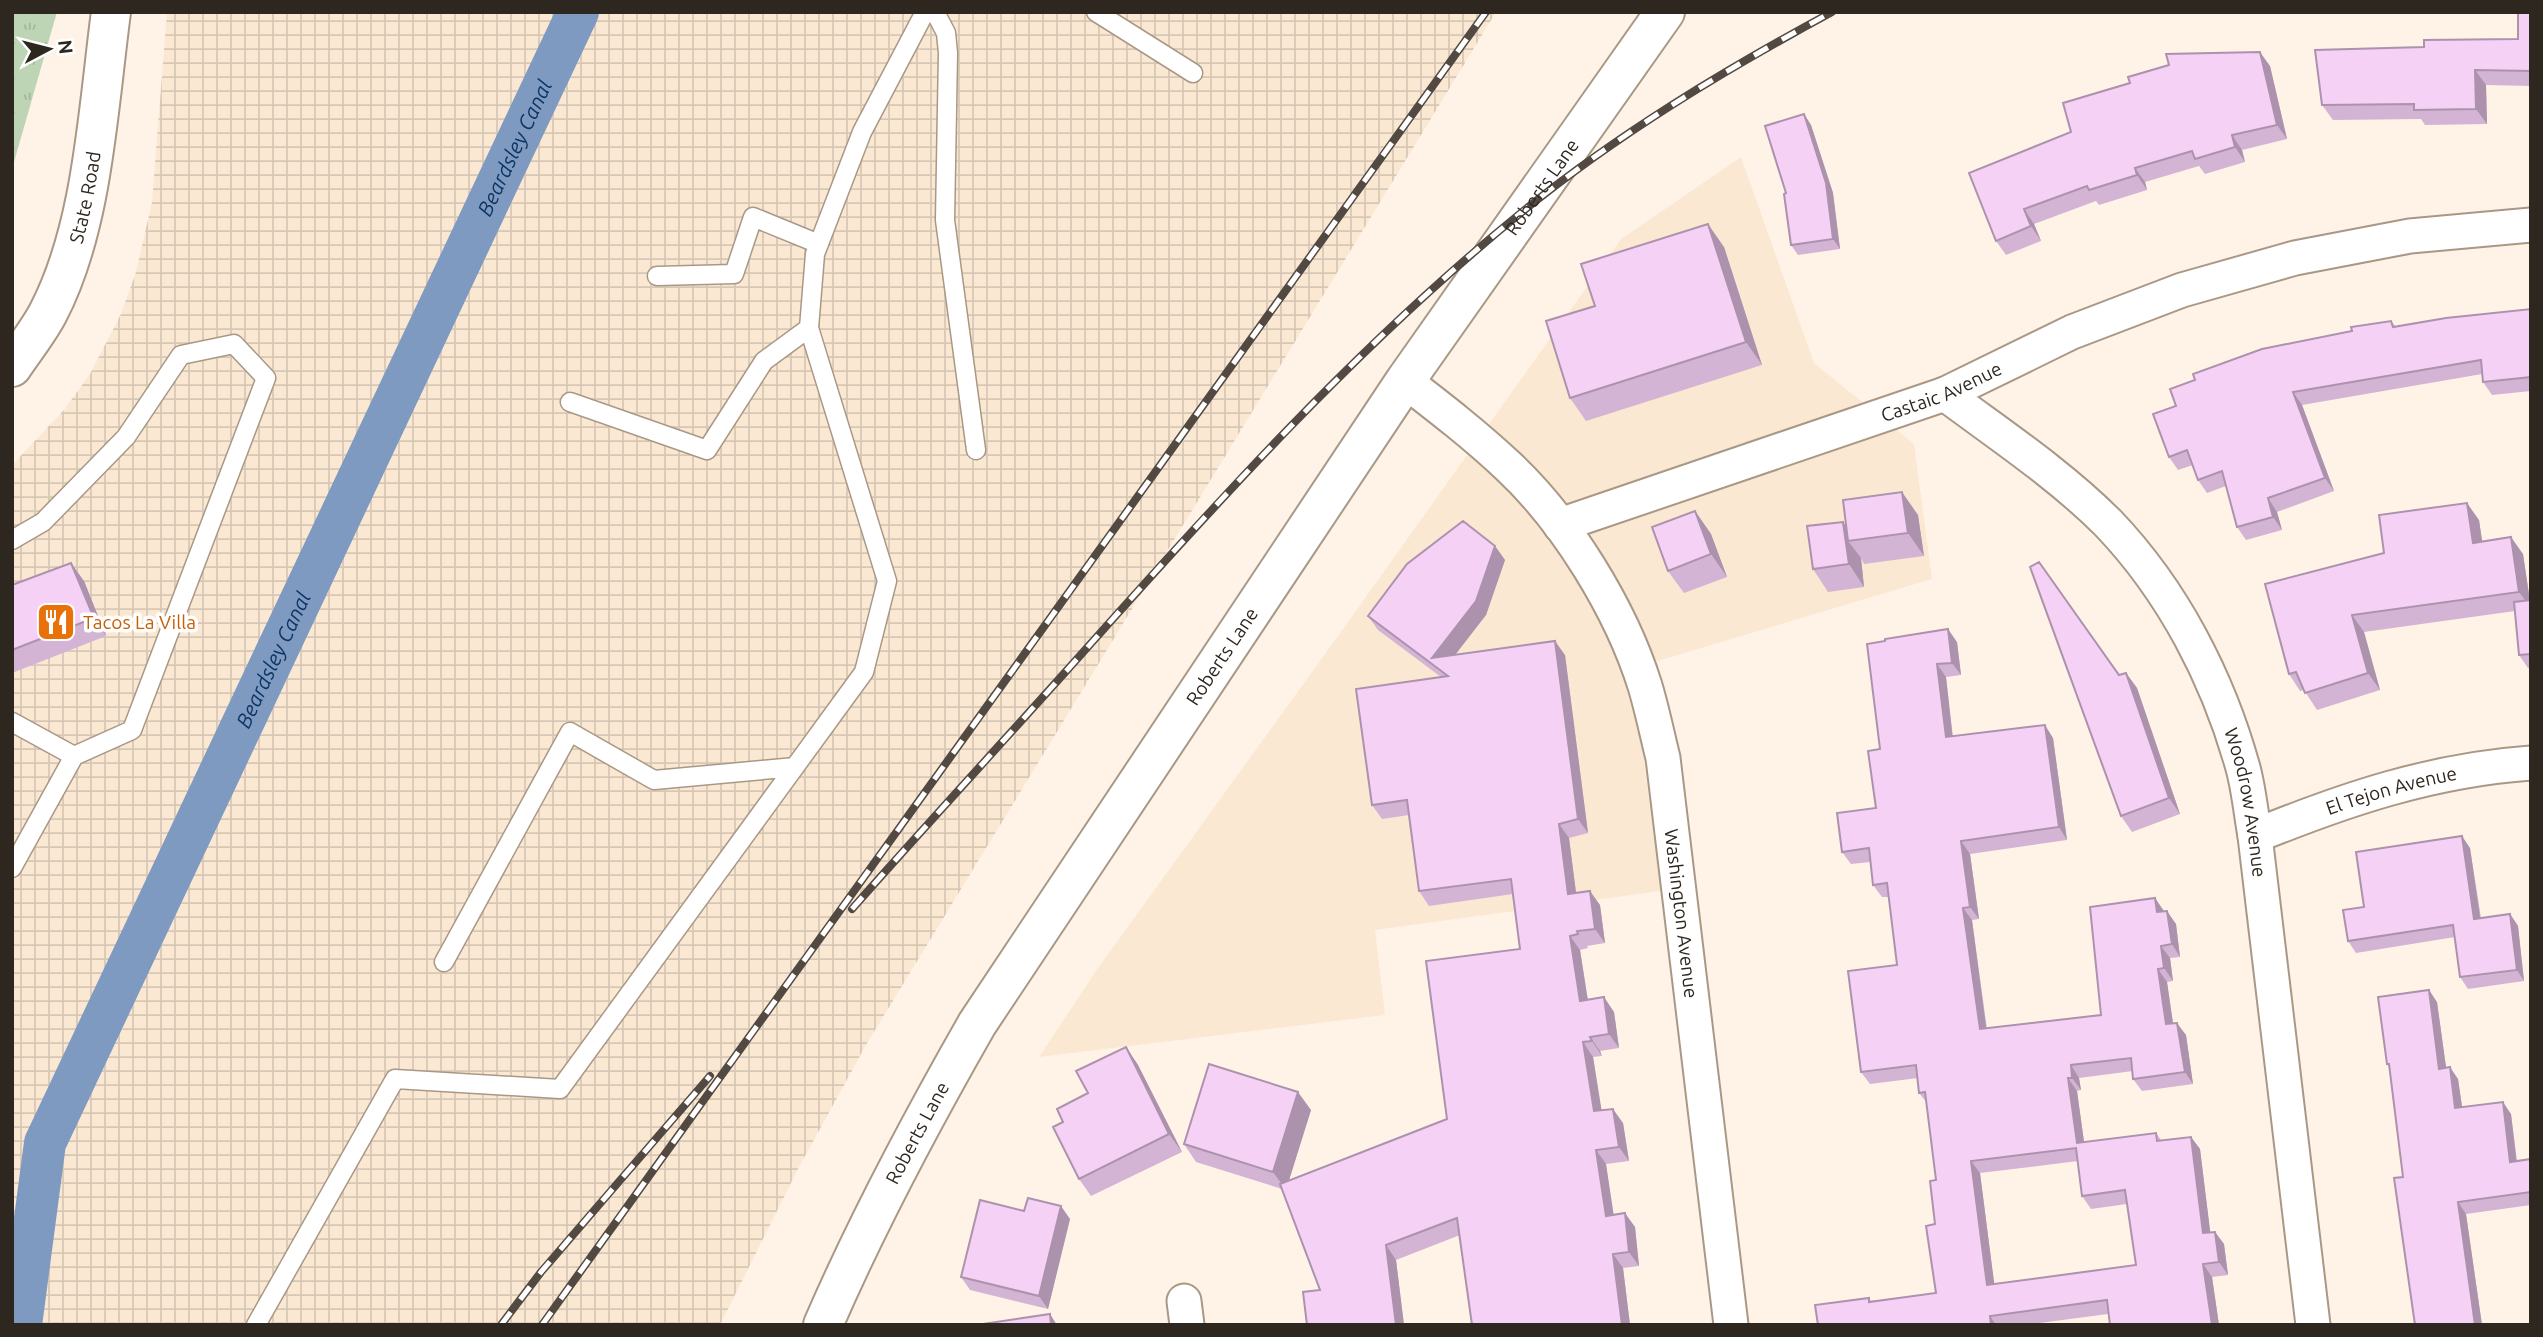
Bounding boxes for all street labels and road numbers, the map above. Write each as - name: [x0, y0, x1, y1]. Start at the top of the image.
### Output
- street label: Roberts Lane: [1500, 135, 1583, 239]
- street label: State Road: [65, 150, 105, 246]
- street label: Castaic Avenue: [1878, 357, 2005, 426]
- street label: Roberts Lane: [1181, 603, 1262, 709]
- street label: Woodrow Avenue: [2220, 725, 2271, 878]
- street label: El Tejon Avenue: [2323, 762, 2459, 819]
- street label: Washington Avenue: [1661, 828, 1703, 999]
- street label: Roberts Lane: [881, 1078, 953, 1188]

